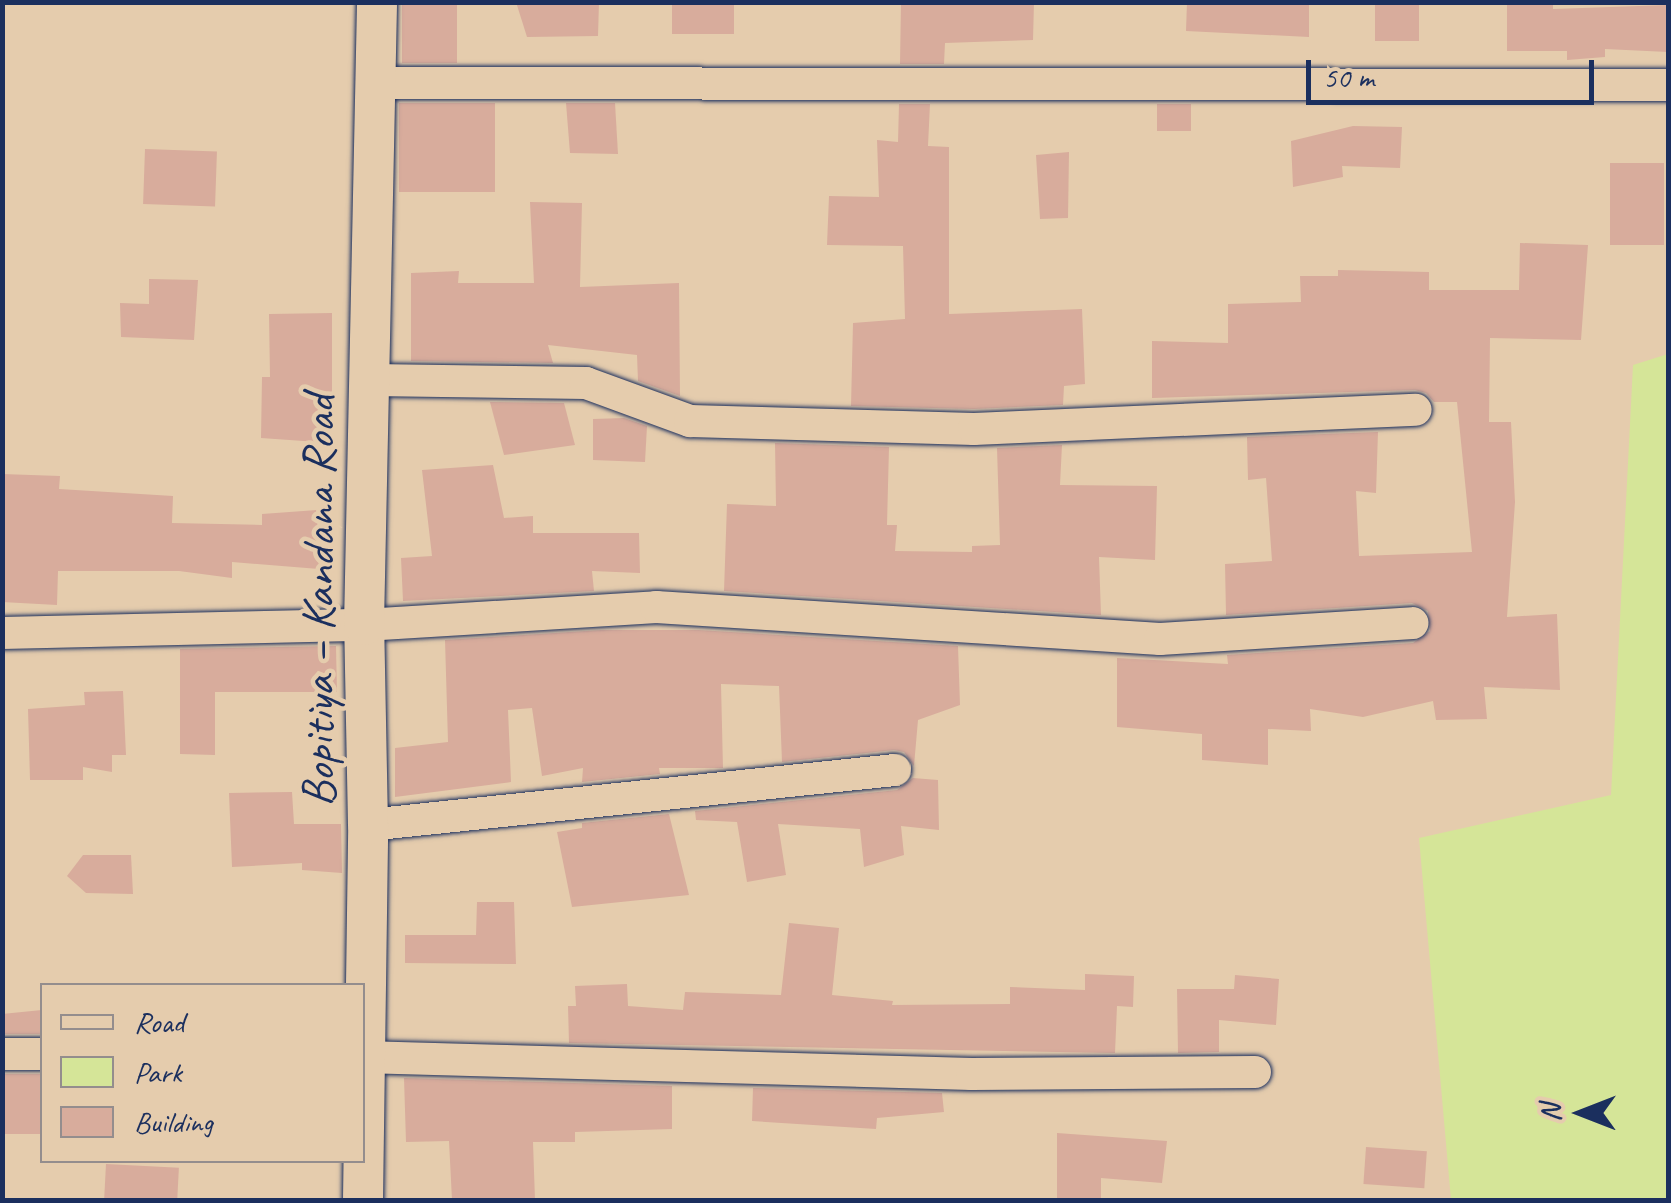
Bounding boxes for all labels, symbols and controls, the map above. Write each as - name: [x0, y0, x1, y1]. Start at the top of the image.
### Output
- scale bar: [1311, 40, 1598, 102]
- text: 50 m: [1323, 58, 1374, 96]
- street label: Bopitiya – Kandana Road: [290, 395, 348, 807]
- legend: [40, 983, 365, 1163]
- text: Road: [134, 1003, 184, 1041]
- text: Park: [134, 1053, 182, 1091]
- north arrow: [1531, 1063, 1631, 1163]
- text: Building: [134, 1103, 213, 1141]
- text: N: [1533, 1104, 1568, 1122]

